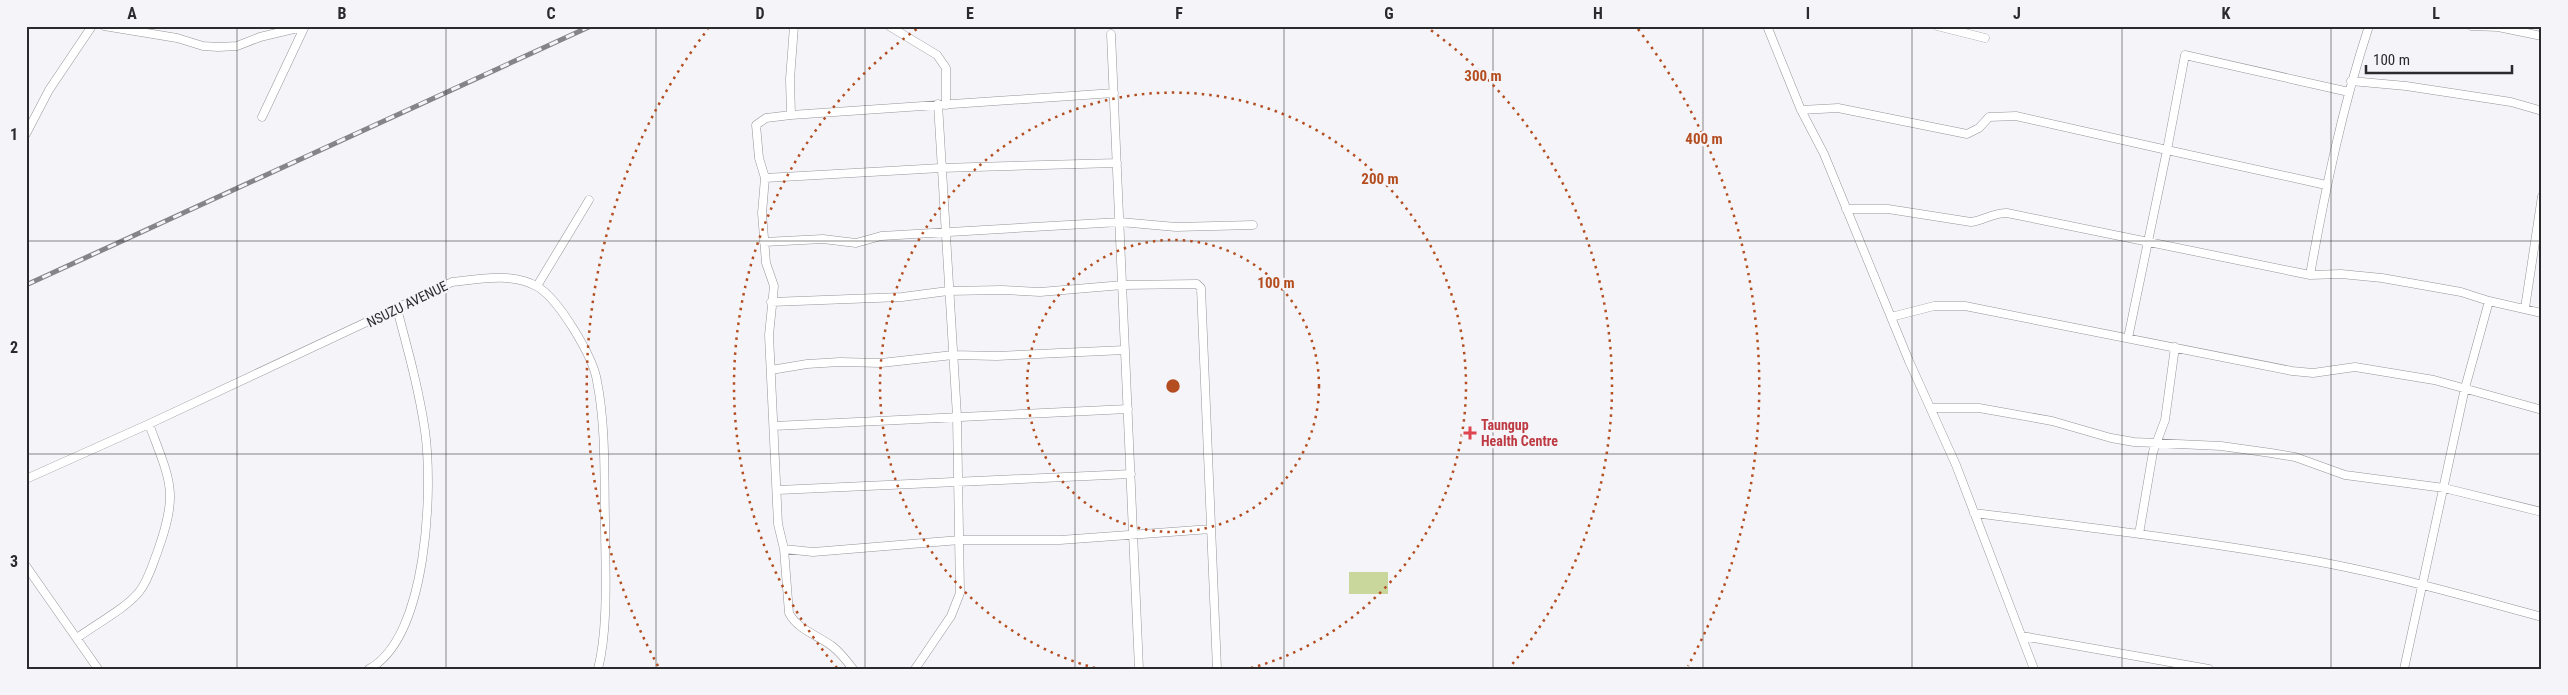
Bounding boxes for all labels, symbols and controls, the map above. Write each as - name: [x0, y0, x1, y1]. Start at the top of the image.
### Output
- text: A: [127, 4, 137, 23]
- text: B: [338, 4, 347, 23]
- text: C: [546, 4, 556, 23]
- text: D: [755, 4, 765, 23]
- text: E: [966, 4, 974, 23]
- text: F: [1175, 4, 1183, 23]
- text: G: [1384, 4, 1394, 23]
- text: H: [1593, 4, 1603, 23]
- text: I: [1806, 4, 1810, 23]
- text: J: [2013, 4, 2021, 23]
- text: K: [2222, 4, 2231, 23]
- text: L: [2432, 4, 2440, 23]
- scale bar: [2366, 42, 2512, 74]
- text: 100 m: [2373, 51, 2410, 69]
- text: 300 m: [1464, 67, 1502, 85]
- text: 1: [10, 125, 18, 144]
- text: 400 m: [1685, 130, 1723, 148]
- text: 200 m: [1361, 170, 1399, 188]
- text: 100 m: [1257, 274, 1295, 292]
- street label: NSUZU AVENUE: [364, 278, 450, 330]
- text: 2: [10, 338, 18, 357]
- centre of rings: [1164, 377, 1182, 395]
- place label: Taungup Health Centre: [1481, 417, 1558, 449]
- marker: Taungup Health Centre: [1463, 426, 1477, 440]
- text: 3: [10, 552, 18, 571]

